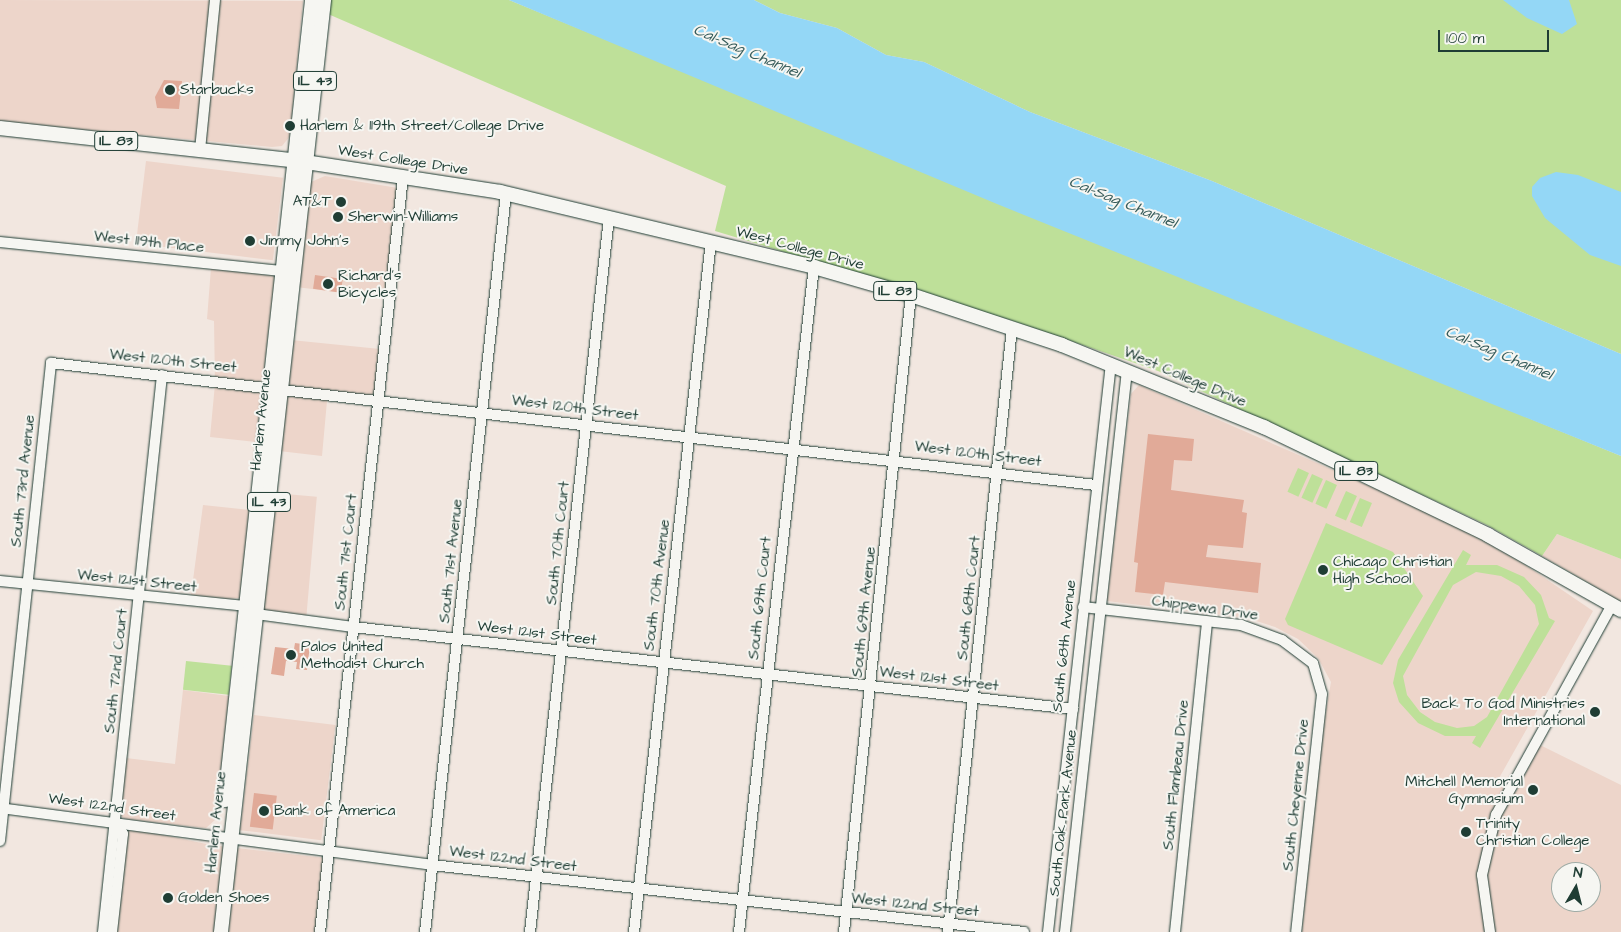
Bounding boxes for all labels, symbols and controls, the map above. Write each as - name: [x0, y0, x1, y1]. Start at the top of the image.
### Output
- water label: Cal-Sag Channel: [691, 20, 803, 82]
- scale bar: [1441, 20, 1552, 52]
- text: 100 m: [1446, 28, 1485, 49]
- road number: IL 43: [292, 70, 338, 92]
- place label: Starbucks: [180, 81, 254, 99]
- marker: Starbucks: [164, 84, 176, 96]
- place label: Harlem & 119th Street/College Drive: [300, 117, 544, 135]
- marker: Harlem & 119th Street/College Drive: [284, 120, 296, 132]
- road number: IL 83: [94, 130, 138, 152]
- street label: West College Drive: [337, 141, 469, 179]
- water label: Cal-Sag Channel: [1066, 172, 1180, 232]
- place label: AT&T: [293, 193, 331, 211]
- marker: AT&T: [335, 196, 347, 208]
- place label: Sherwin-Williams: [348, 208, 458, 226]
- marker: Sherwin-Williams: [332, 211, 344, 223]
- street label: West College Drive: [734, 222, 866, 274]
- street label: West 119th Place: [93, 227, 205, 257]
- place label: Jimmy John's: [260, 232, 349, 250]
- marker: Jimmy John's: [244, 235, 256, 247]
- place label: Richard's Bicycles: [338, 266, 401, 301]
- marker: Richard's Bicycles: [322, 278, 334, 290]
- road number: IL 83: [872, 280, 918, 302]
- water label: Cal-Sag Channel: [1443, 322, 1555, 384]
- street label: West College Drive: [1121, 343, 1249, 411]
- street label: West 120th Street: [109, 345, 237, 377]
- street label: Harlem Avenue: [247, 368, 275, 472]
- street label: West 120th Street: [511, 391, 639, 425]
- street label: South 73rd Avenue: [7, 414, 39, 548]
- street label: West 120th Street: [914, 437, 1042, 471]
- road number: IL 83: [1334, 460, 1378, 482]
- street label: South 70th Court: [543, 480, 573, 606]
- road number: IL 43: [246, 491, 292, 514]
- street label: South 71st Court: [331, 493, 361, 611]
- street label: South 71st Avenue: [436, 498, 466, 624]
- street label: South 70th Avenue: [640, 518, 674, 652]
- street label: South 68th Court: [954, 535, 984, 661]
- street label: South 69th Court: [745, 536, 775, 660]
- street label: South 69th Avenue: [848, 546, 880, 678]
- place label: Chicago Christian High School: [1333, 552, 1452, 587]
- marker: Chicago Christian High School: [1317, 564, 1329, 576]
- street label: West 121st Street: [76, 566, 198, 596]
- street label: South 68th Avenue: [1048, 579, 1080, 713]
- street label: Chippewa Drive: [1151, 592, 1259, 624]
- street label: South 72nd Court: [101, 608, 131, 734]
- street label: West 121st Street: [476, 617, 598, 649]
- place label: Palos United Methodist Church: [301, 637, 424, 672]
- marker: Palos United Methodist Church: [285, 649, 297, 661]
- street label: West 121st Street: [878, 663, 1000, 695]
- place label: Back To God Ministries International: [1421, 694, 1585, 729]
- street label: South Flambeau Drive: [1159, 699, 1193, 851]
- marker: Back To God Ministries International: [1589, 706, 1601, 718]
- street label: South Cheyenne Drive: [1279, 718, 1313, 872]
- street label: South Oak Park Avenue: [1045, 729, 1081, 897]
- street label: Harlem Avenue: [202, 770, 230, 874]
- place label: Mitchell Memorial Gymnasium: [1405, 772, 1523, 807]
- marker: Mitchell Memorial Gymnasium: [1527, 784, 1539, 796]
- street label: West 122nd Street: [47, 789, 177, 825]
- place label: Bank of America: [274, 802, 395, 820]
- marker: Bank of America: [258, 805, 270, 817]
- place label: Trinity Christian College: [1476, 814, 1589, 849]
- marker: Trinity Christian College: [1460, 826, 1472, 838]
- street label: West 122nd Street: [448, 842, 578, 876]
- north arrow: [1551, 862, 1601, 912]
- text: N: [1572, 863, 1584, 884]
- place label: Golden Shoes: [178, 889, 270, 907]
- street label: West 122nd Street: [850, 889, 980, 921]
- marker: Golden Shoes: [162, 892, 174, 904]

